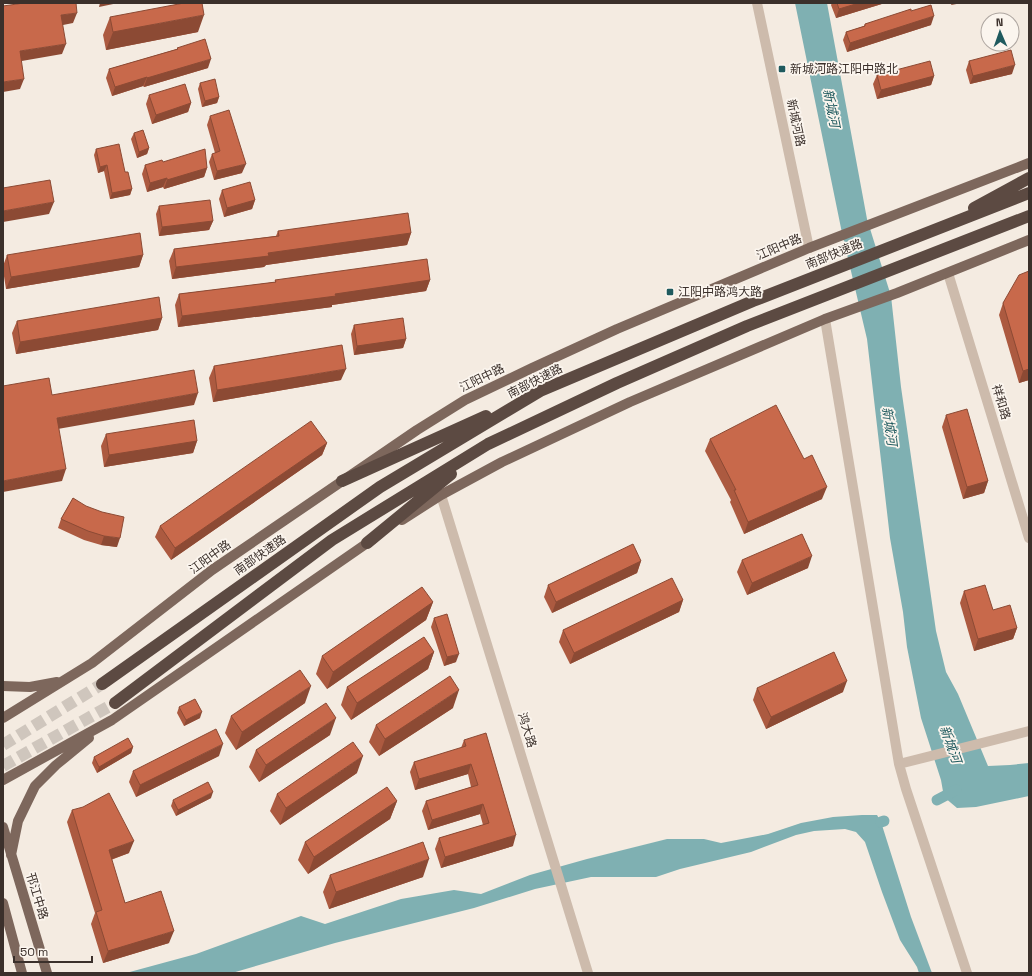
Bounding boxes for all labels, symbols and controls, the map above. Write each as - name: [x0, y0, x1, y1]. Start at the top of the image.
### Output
- north arrow: [980, 12, 1020, 52]
- text: N: [996, 15, 1004, 29]
- place label: 新城河路江阳中路北: [790, 61, 898, 77]
- marker: 新城河路江阳中路北: [777, 64, 787, 74]
- water label: 新城河: [819, 87, 844, 132]
- street label: 新城河路: [783, 98, 809, 148]
- street label: 江阳中路: [754, 230, 804, 264]
- street label: 南部快速路: [803, 235, 865, 273]
- place label: 江阳中路鸿大路: [678, 284, 762, 300]
- marker: 江阳中路鸿大路: [665, 287, 675, 297]
- street label: 江阳中路: [457, 360, 507, 396]
- street label: 南部快速路: [505, 360, 565, 402]
- street label: 祥和路: [988, 382, 1014, 422]
- water label: 新城河: [878, 406, 901, 450]
- street label: 南部快速路: [231, 531, 289, 579]
- street label: 江阳中路: [186, 536, 234, 578]
- street label: 鸿大路: [514, 710, 540, 750]
- water label: 新城河: [936, 723, 966, 768]
- street label: 邗江中路: [22, 871, 52, 921]
- scale bar: [14, 938, 92, 964]
- text: 50 m: [20, 944, 48, 960]

